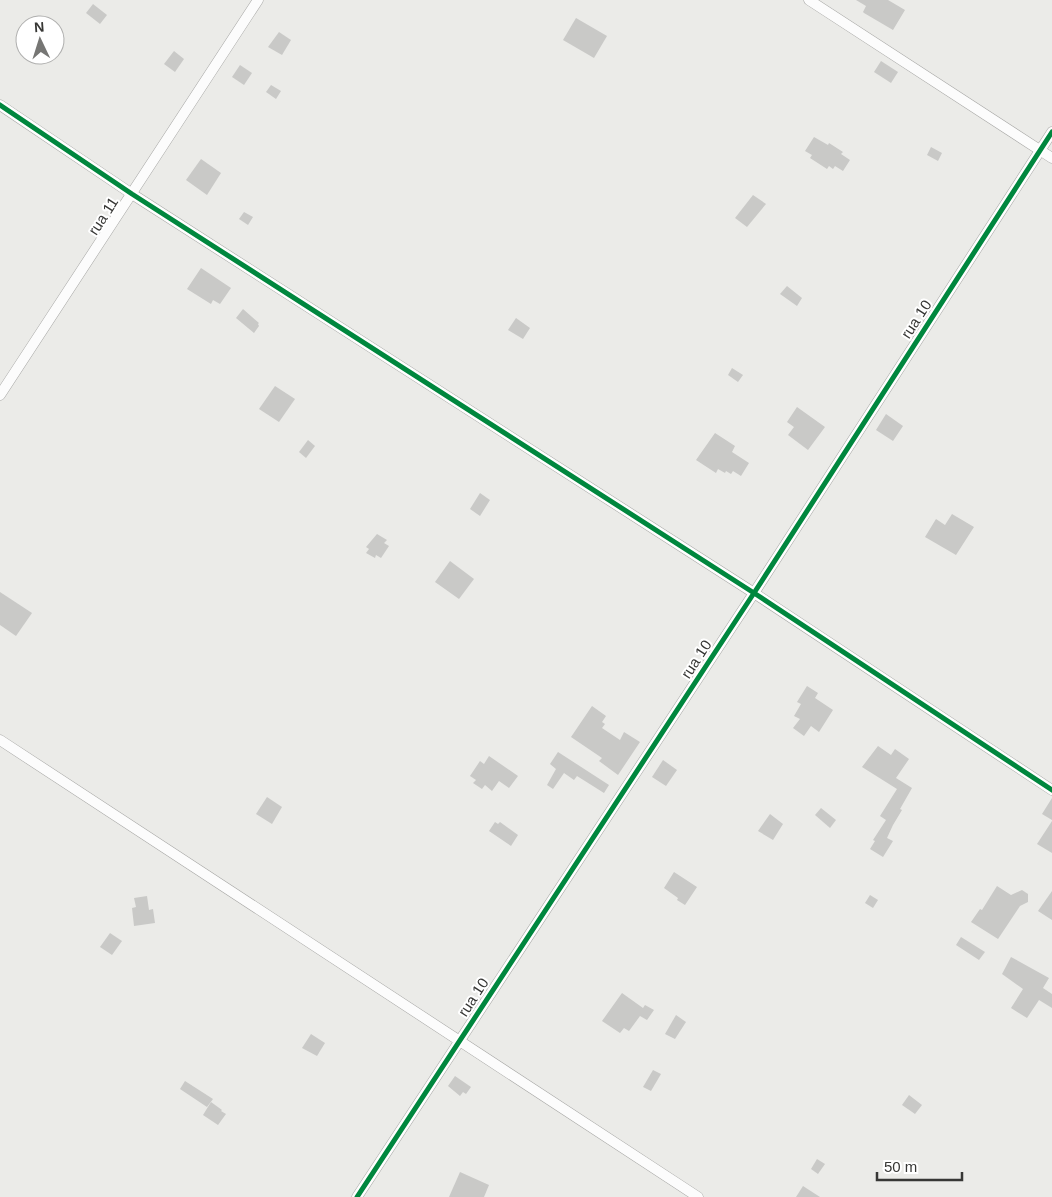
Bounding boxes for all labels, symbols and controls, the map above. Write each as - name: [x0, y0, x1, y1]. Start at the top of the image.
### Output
- north arrow: [15, 15, 65, 65]
- text: N: [33, 19, 45, 35]
- street label: rua 11: [85, 194, 121, 238]
- street label: rua 10: [897, 297, 935, 341]
- street label: rua 10: [677, 637, 715, 681]
- street label: rua 10: [454, 975, 492, 1019]
- scale bar: [877, 1150, 962, 1182]
- text: 50 m: [884, 1158, 917, 1175]

